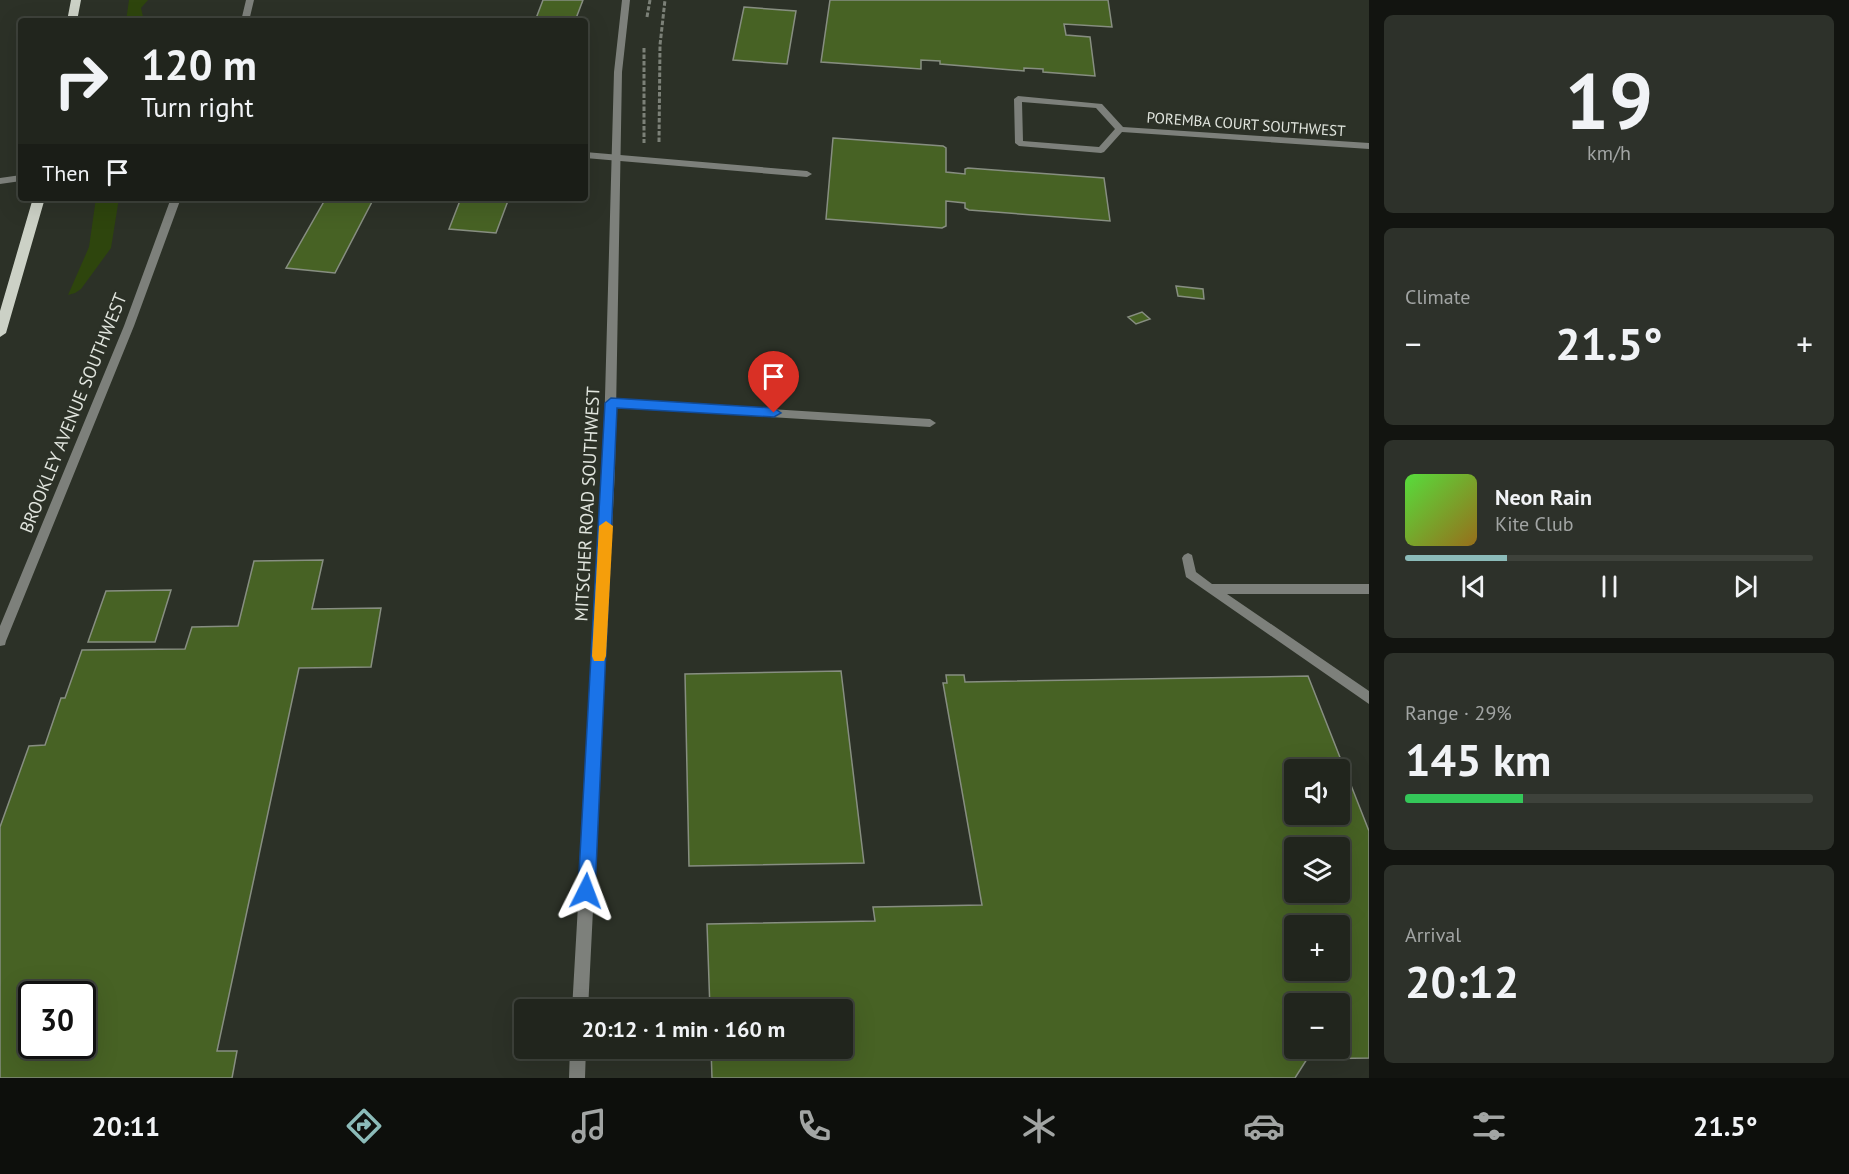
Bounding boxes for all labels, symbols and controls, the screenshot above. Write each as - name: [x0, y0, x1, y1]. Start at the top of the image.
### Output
- text: 120 m: [141, 37, 257, 92]
- icon: right: [42, 42, 120, 120]
- text: 19: [1565, 50, 1653, 151]
- text: Turn right: [141, 90, 254, 124]
- street label: POREMBA COURT SOUTHWEST: [1146, 108, 1347, 140]
- text: km/h: [1587, 140, 1631, 166]
- icon: arrive: [101, 156, 134, 189]
- text: Then: [42, 159, 89, 187]
- text: Climate: [1405, 284, 1471, 310]
- street label: BROOKLEY AVENUE SOUTHWEST: [14, 290, 132, 536]
- text: 21.5°: [1555, 314, 1663, 372]
- text: −: [1405, 322, 1422, 365]
- text: +: [1796, 322, 1813, 365]
- pin: [748, 351, 799, 413]
- icon: arrive: [757, 360, 790, 393]
- street label: MITSCHER ROAD SOUTHWEST: [569, 386, 605, 622]
- text: Neon Rain: [1495, 483, 1592, 511]
- text: Kite Club: [1495, 511, 1573, 537]
- icon: previous: [1457, 570, 1490, 603]
- icon: pause: [1593, 570, 1626, 603]
- icon: next: [1729, 570, 1762, 603]
- text: Range · 29%: [1405, 700, 1512, 726]
- text: 145 km: [1405, 730, 1551, 788]
- map controls: [1284, 759, 1350, 1059]
- button: sound: [1284, 759, 1350, 825]
- button: layers: [1284, 837, 1350, 903]
- position arrow: [554, 859, 618, 923]
- button: +: [1284, 915, 1350, 981]
- text: Arrival: [1405, 922, 1461, 948]
- text: 20:12: [1405, 952, 1519, 1010]
- speed limit sign: 30: [18, 981, 96, 1059]
- button: −: [1284, 993, 1350, 1059]
- text: 20:12 · 1 min · 160 m: [582, 1015, 785, 1043]
- icon: directions: [343, 1105, 385, 1147]
- icon: music: [568, 1105, 610, 1147]
- icon: phone: [793, 1105, 835, 1147]
- icon: climate: [1018, 1105, 1060, 1147]
- icon: car: [1243, 1105, 1285, 1147]
- icon: filters: [1468, 1105, 1510, 1147]
- text: 20:11: [92, 1109, 160, 1143]
- text: 21.5°: [1693, 1109, 1757, 1143]

